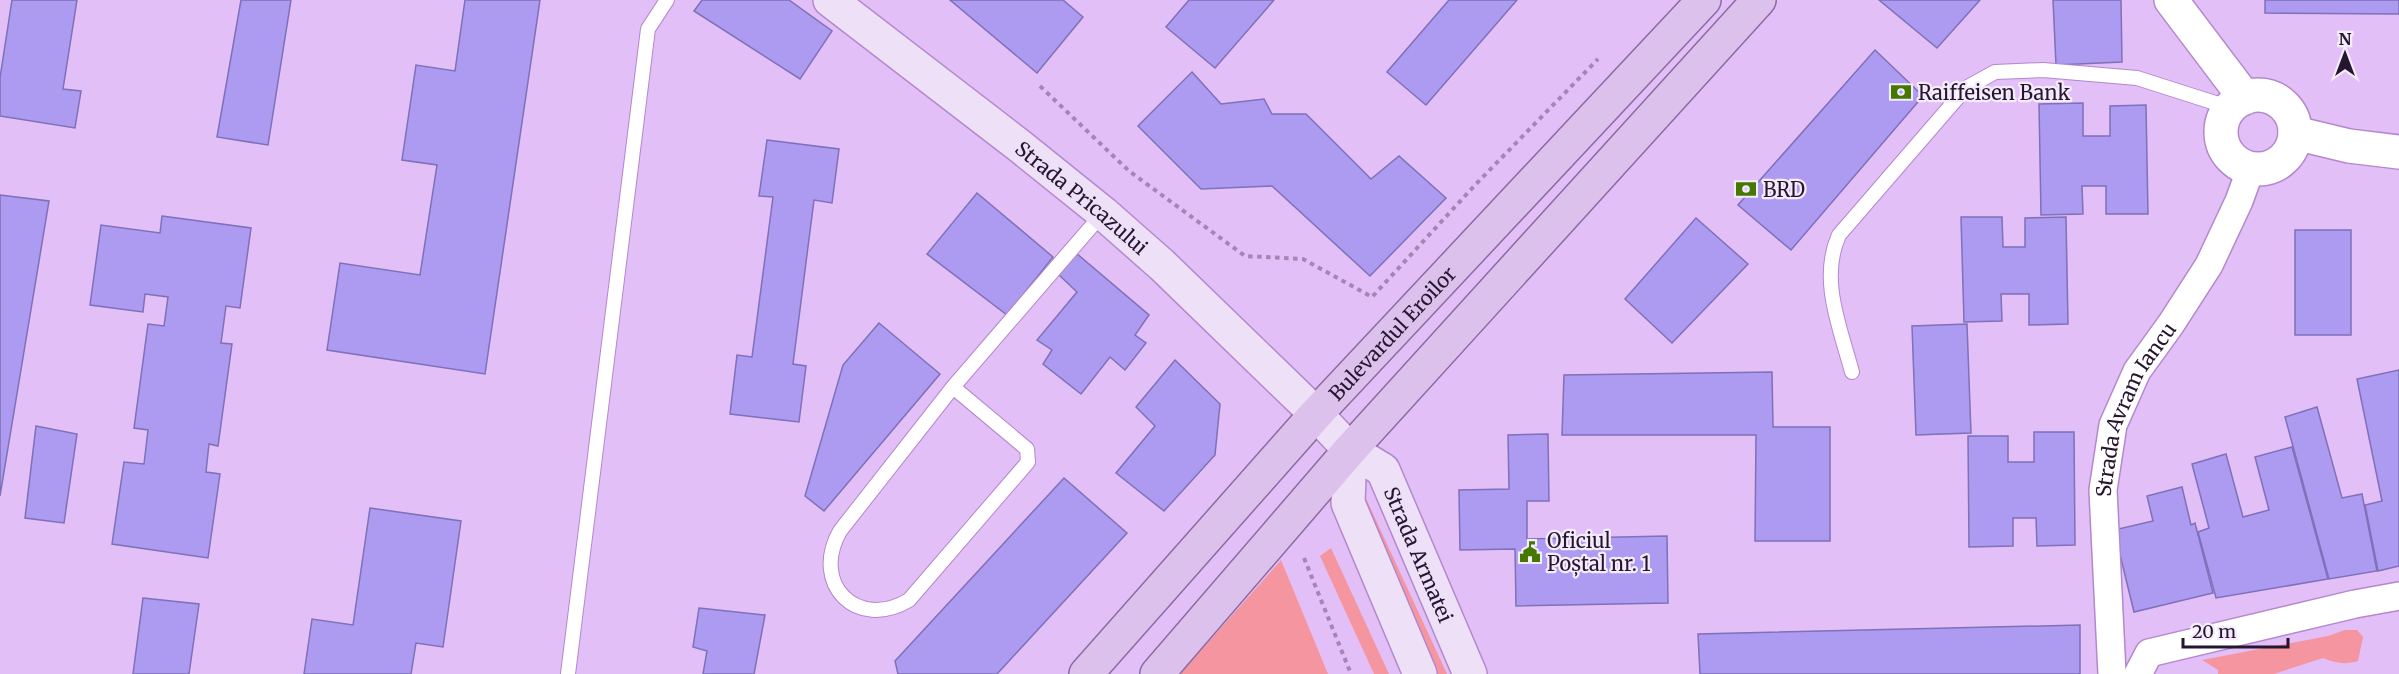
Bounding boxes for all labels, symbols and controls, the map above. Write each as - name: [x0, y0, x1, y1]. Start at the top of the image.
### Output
- north arrow: [2315, 24, 2375, 84]
- text: N: [2339, 29, 2352, 49]
- bank icon: Raiffeisen Bank: [1889, 80, 1913, 104]
- place label: Raiffeisen Bank: [1918, 80, 2070, 105]
- street label: Strada Pricazului: [1011, 135, 1153, 259]
- bank icon: BRD: [1734, 177, 1758, 201]
- place label: BRD: [1763, 177, 1805, 202]
- street label: Bulevardul Eroilor: [1323, 261, 1461, 405]
- street label: Strada Avram Iancu: [2090, 317, 2181, 497]
- street label: Strada Armatei: [1379, 483, 1459, 626]
- place label: Oficiul Poștal nr. 1: [1547, 528, 1651, 577]
- public building icon: Oficiul Poștal nr. 1: [1518, 540, 1542, 564]
- scale bar: [2183, 611, 2288, 649]
- text: 20 m: [2192, 620, 2236, 643]

